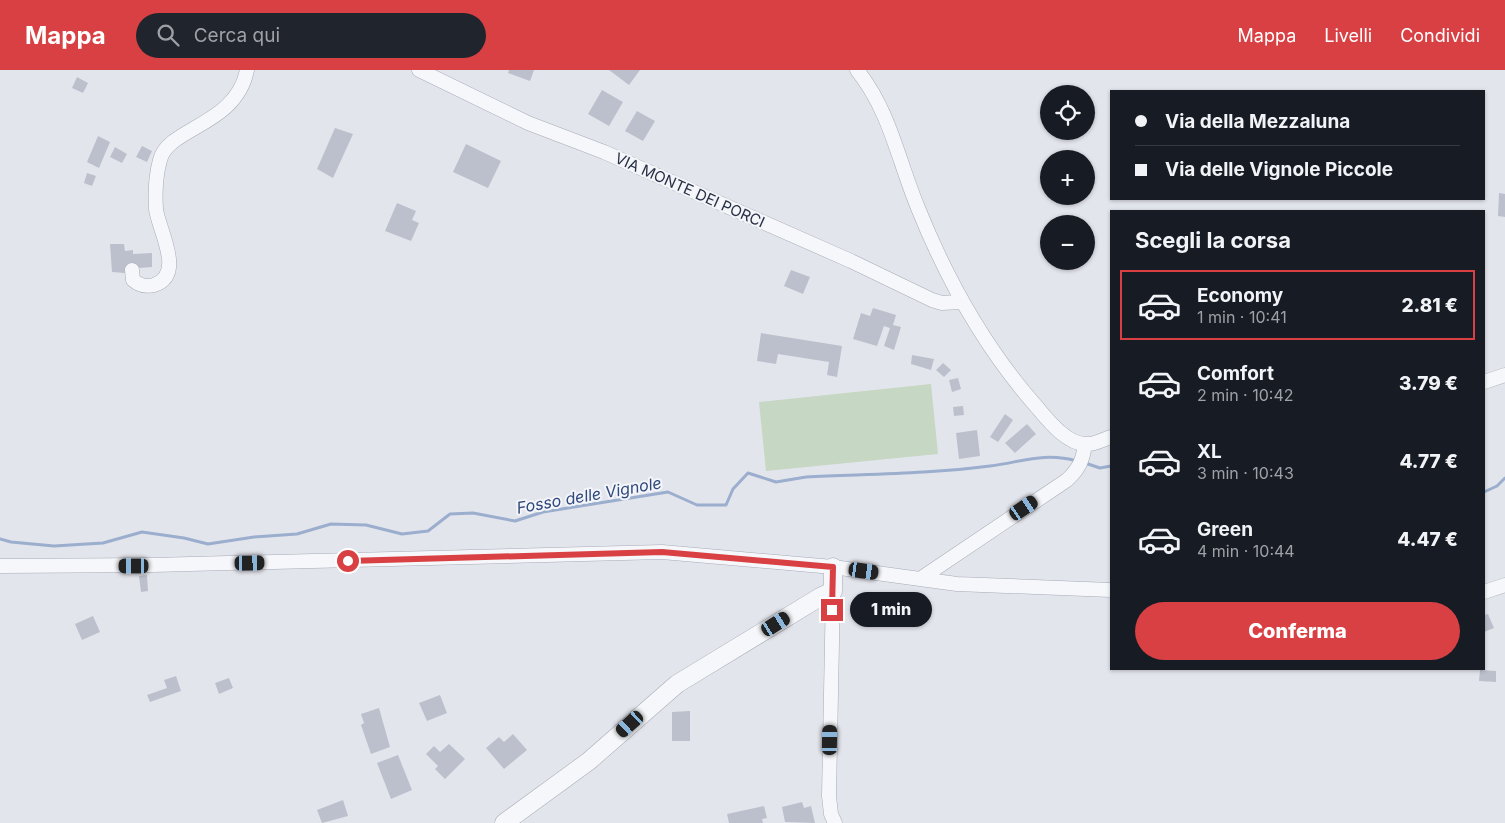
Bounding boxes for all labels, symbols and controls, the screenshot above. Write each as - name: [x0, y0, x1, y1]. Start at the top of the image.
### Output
- search box: [136, 13, 486, 58]
- text: Mappa: [25, 21, 106, 50]
- icon: search: [154, 21, 182, 49]
- text: Cerca qui: [194, 24, 280, 47]
- text: Mappa: [1238, 25, 1296, 46]
- text: Livelli: [1324, 25, 1372, 46]
- text: Condividi: [1400, 25, 1480, 46]
- map controls: [1040, 85, 1095, 270]
- button: locate: [1040, 85, 1095, 140]
- text: Via della Mezzaluna: [1165, 110, 1350, 133]
- street label: VIA MONTE DEI PORCI: [612, 148, 768, 232]
- button: +: [1040, 150, 1095, 205]
- text: Via delle Vignole Piccole: [1165, 158, 1393, 181]
- button: −: [1040, 215, 1095, 270]
- text: Scegli la corsa: [1135, 227, 1291, 253]
- icon: car: [1137, 283, 1182, 328]
- text: Economy: [1197, 284, 1283, 307]
- text: 2.81 €: [1401, 294, 1458, 317]
- text: 1 min · 10:41: [1197, 307, 1287, 327]
- icon: car: [1137, 361, 1182, 406]
- text: Comfort: [1197, 362, 1274, 385]
- text: 3.79 €: [1399, 372, 1458, 395]
- text: 2 min · 10:42: [1197, 385, 1294, 405]
- icon: car: [1137, 439, 1182, 484]
- text: XL: [1197, 440, 1222, 463]
- text: 4.77 €: [1399, 450, 1458, 473]
- text: 3 min · 10:43: [1197, 463, 1294, 483]
- water label: Fosso delle Vignole: [515, 472, 663, 518]
- car: [1007, 493, 1040, 523]
- icon: car: [1137, 517, 1182, 562]
- text: Green: [1197, 518, 1253, 541]
- text: 4.47 €: [1397, 528, 1458, 551]
- text: 4 min · 10:44: [1197, 541, 1295, 561]
- route start: [337, 550, 359, 572]
- car: [234, 555, 265, 571]
- car: [119, 559, 149, 574]
- car: [848, 561, 879, 581]
- callout: 1 min: [850, 592, 932, 628]
- route end: [821, 599, 843, 621]
- text: 1 min: [871, 599, 911, 619]
- button: Conferma: [1135, 602, 1460, 660]
- car: [759, 610, 792, 638]
- car: [613, 708, 646, 740]
- car: [822, 725, 837, 755]

